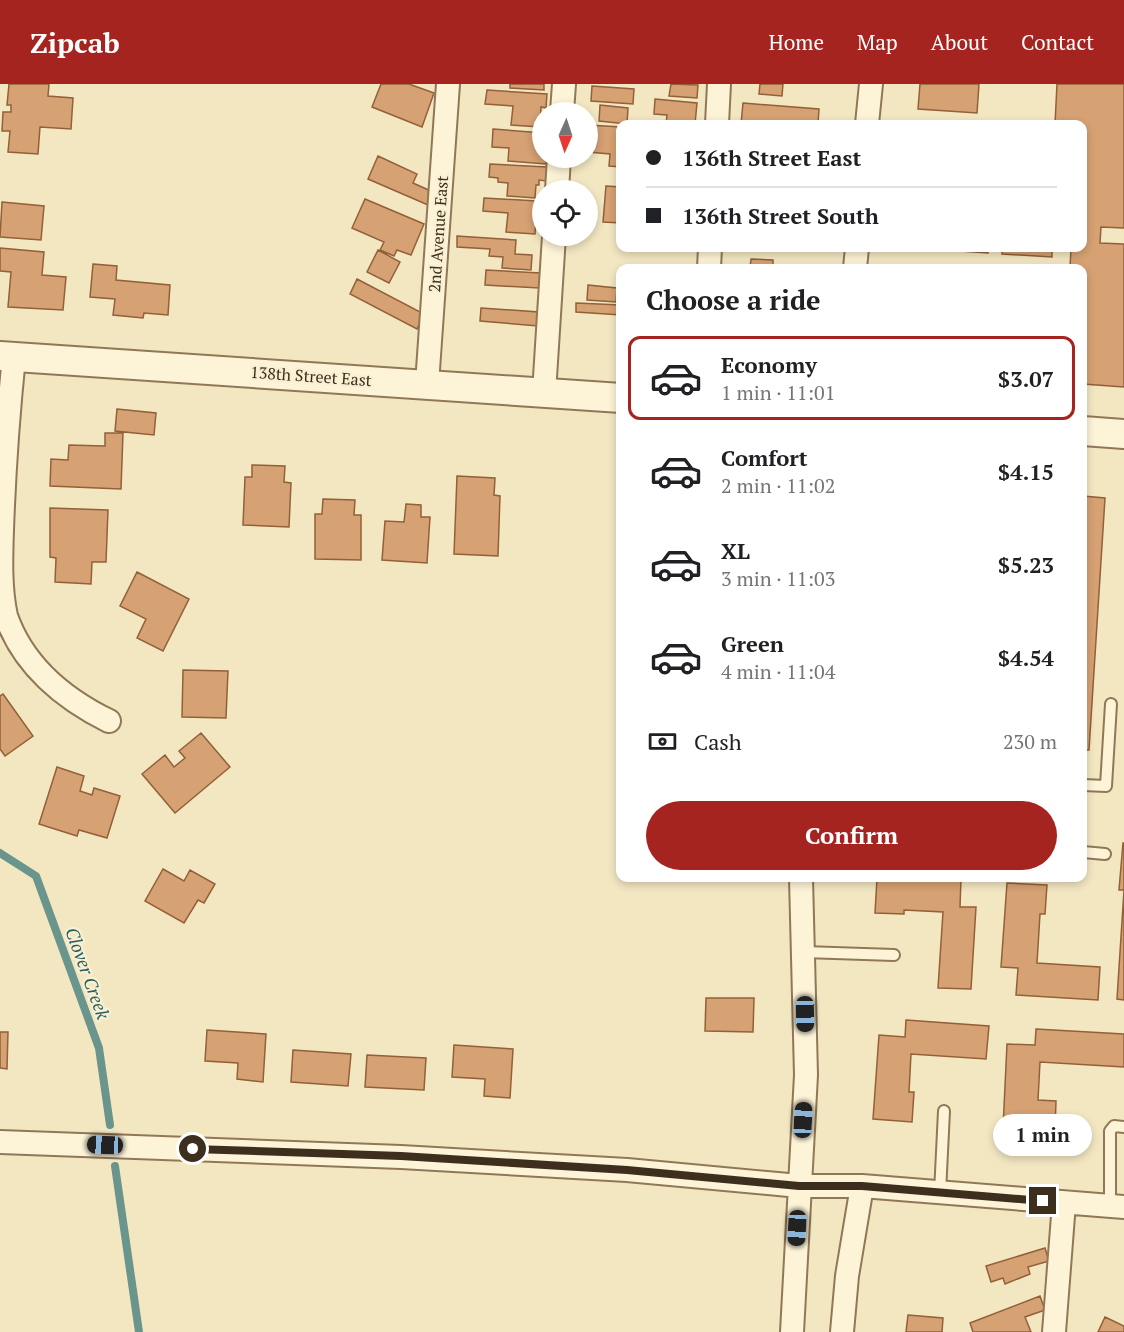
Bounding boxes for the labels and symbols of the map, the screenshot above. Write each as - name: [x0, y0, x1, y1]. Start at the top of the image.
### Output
- north arrow: [532, 102, 598, 168]
- street label: 2nd Avenue East: [423, 175, 453, 293]
- street label: 138th Street East: [250, 361, 372, 391]
- water label: Clover Creek: [60, 924, 116, 1023]
- car: [796, 996, 814, 1032]
- car: [793, 1102, 813, 1138]
- callout: 1 min: [994, 1114, 1092, 1156]
- car: [87, 1135, 123, 1155]
- route start: [179, 1135, 206, 1162]
- route end: [1029, 1187, 1056, 1214]
- car: [787, 1210, 807, 1246]

